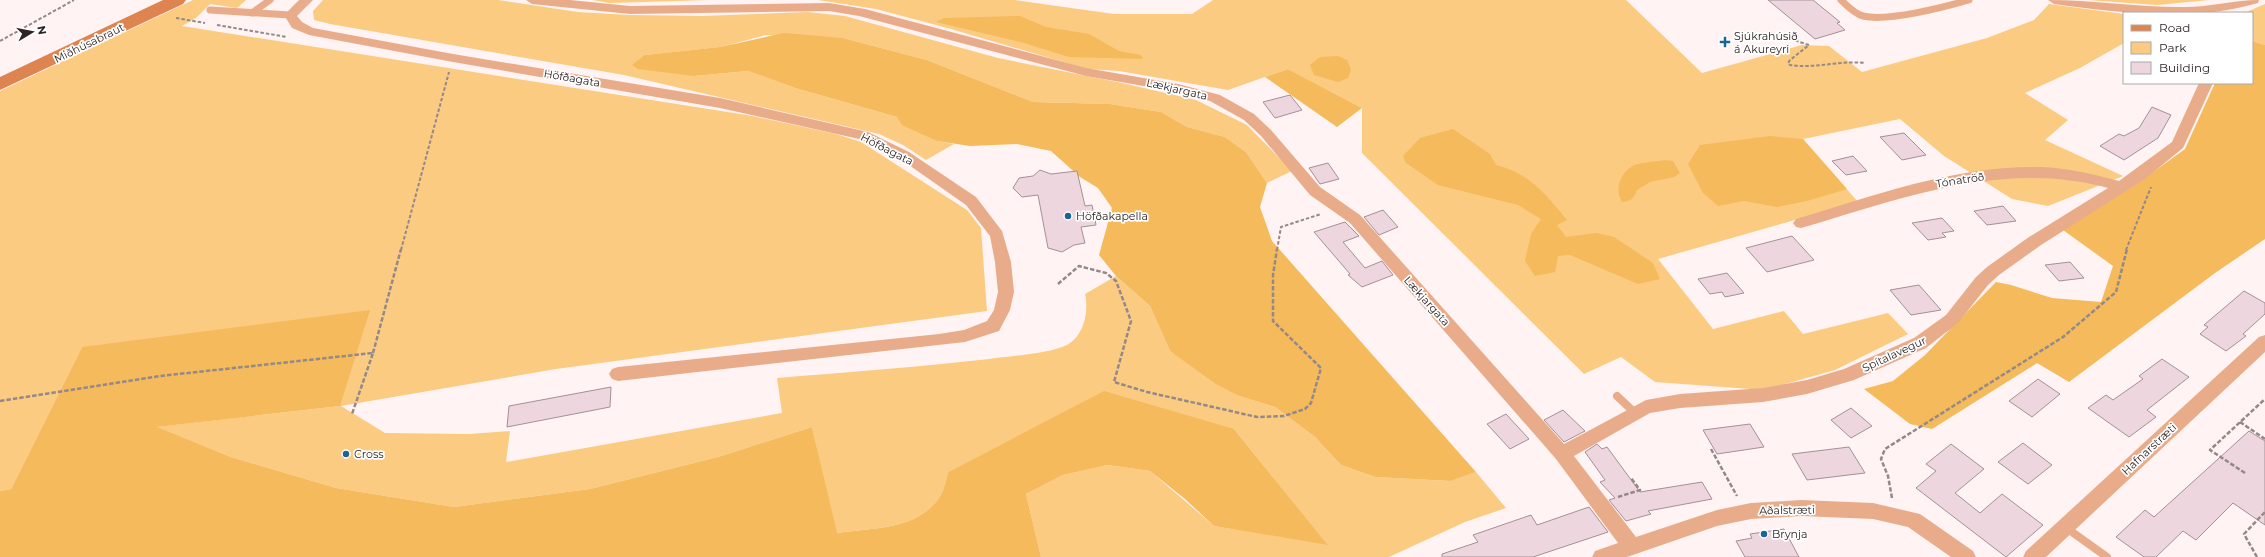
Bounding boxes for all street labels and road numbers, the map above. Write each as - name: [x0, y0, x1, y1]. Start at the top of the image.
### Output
- street label: Miðhúsabraut: [52, 20, 127, 66]
- street label: Höfðagata: [543, 66, 601, 90]
- street label: Lækjargata: [1145, 75, 1209, 103]
- street label: Höfðagata: [858, 130, 916, 168]
- street label: Tónatröð: [1935, 169, 1985, 191]
- street label: Lækjargata: [1401, 273, 1453, 329]
- street label: Spítalavegur: [1860, 333, 1928, 375]
- street label: Hafnarstræti: [2119, 420, 2179, 478]
- street label: Aðalstræti: [1759, 503, 1815, 517]

